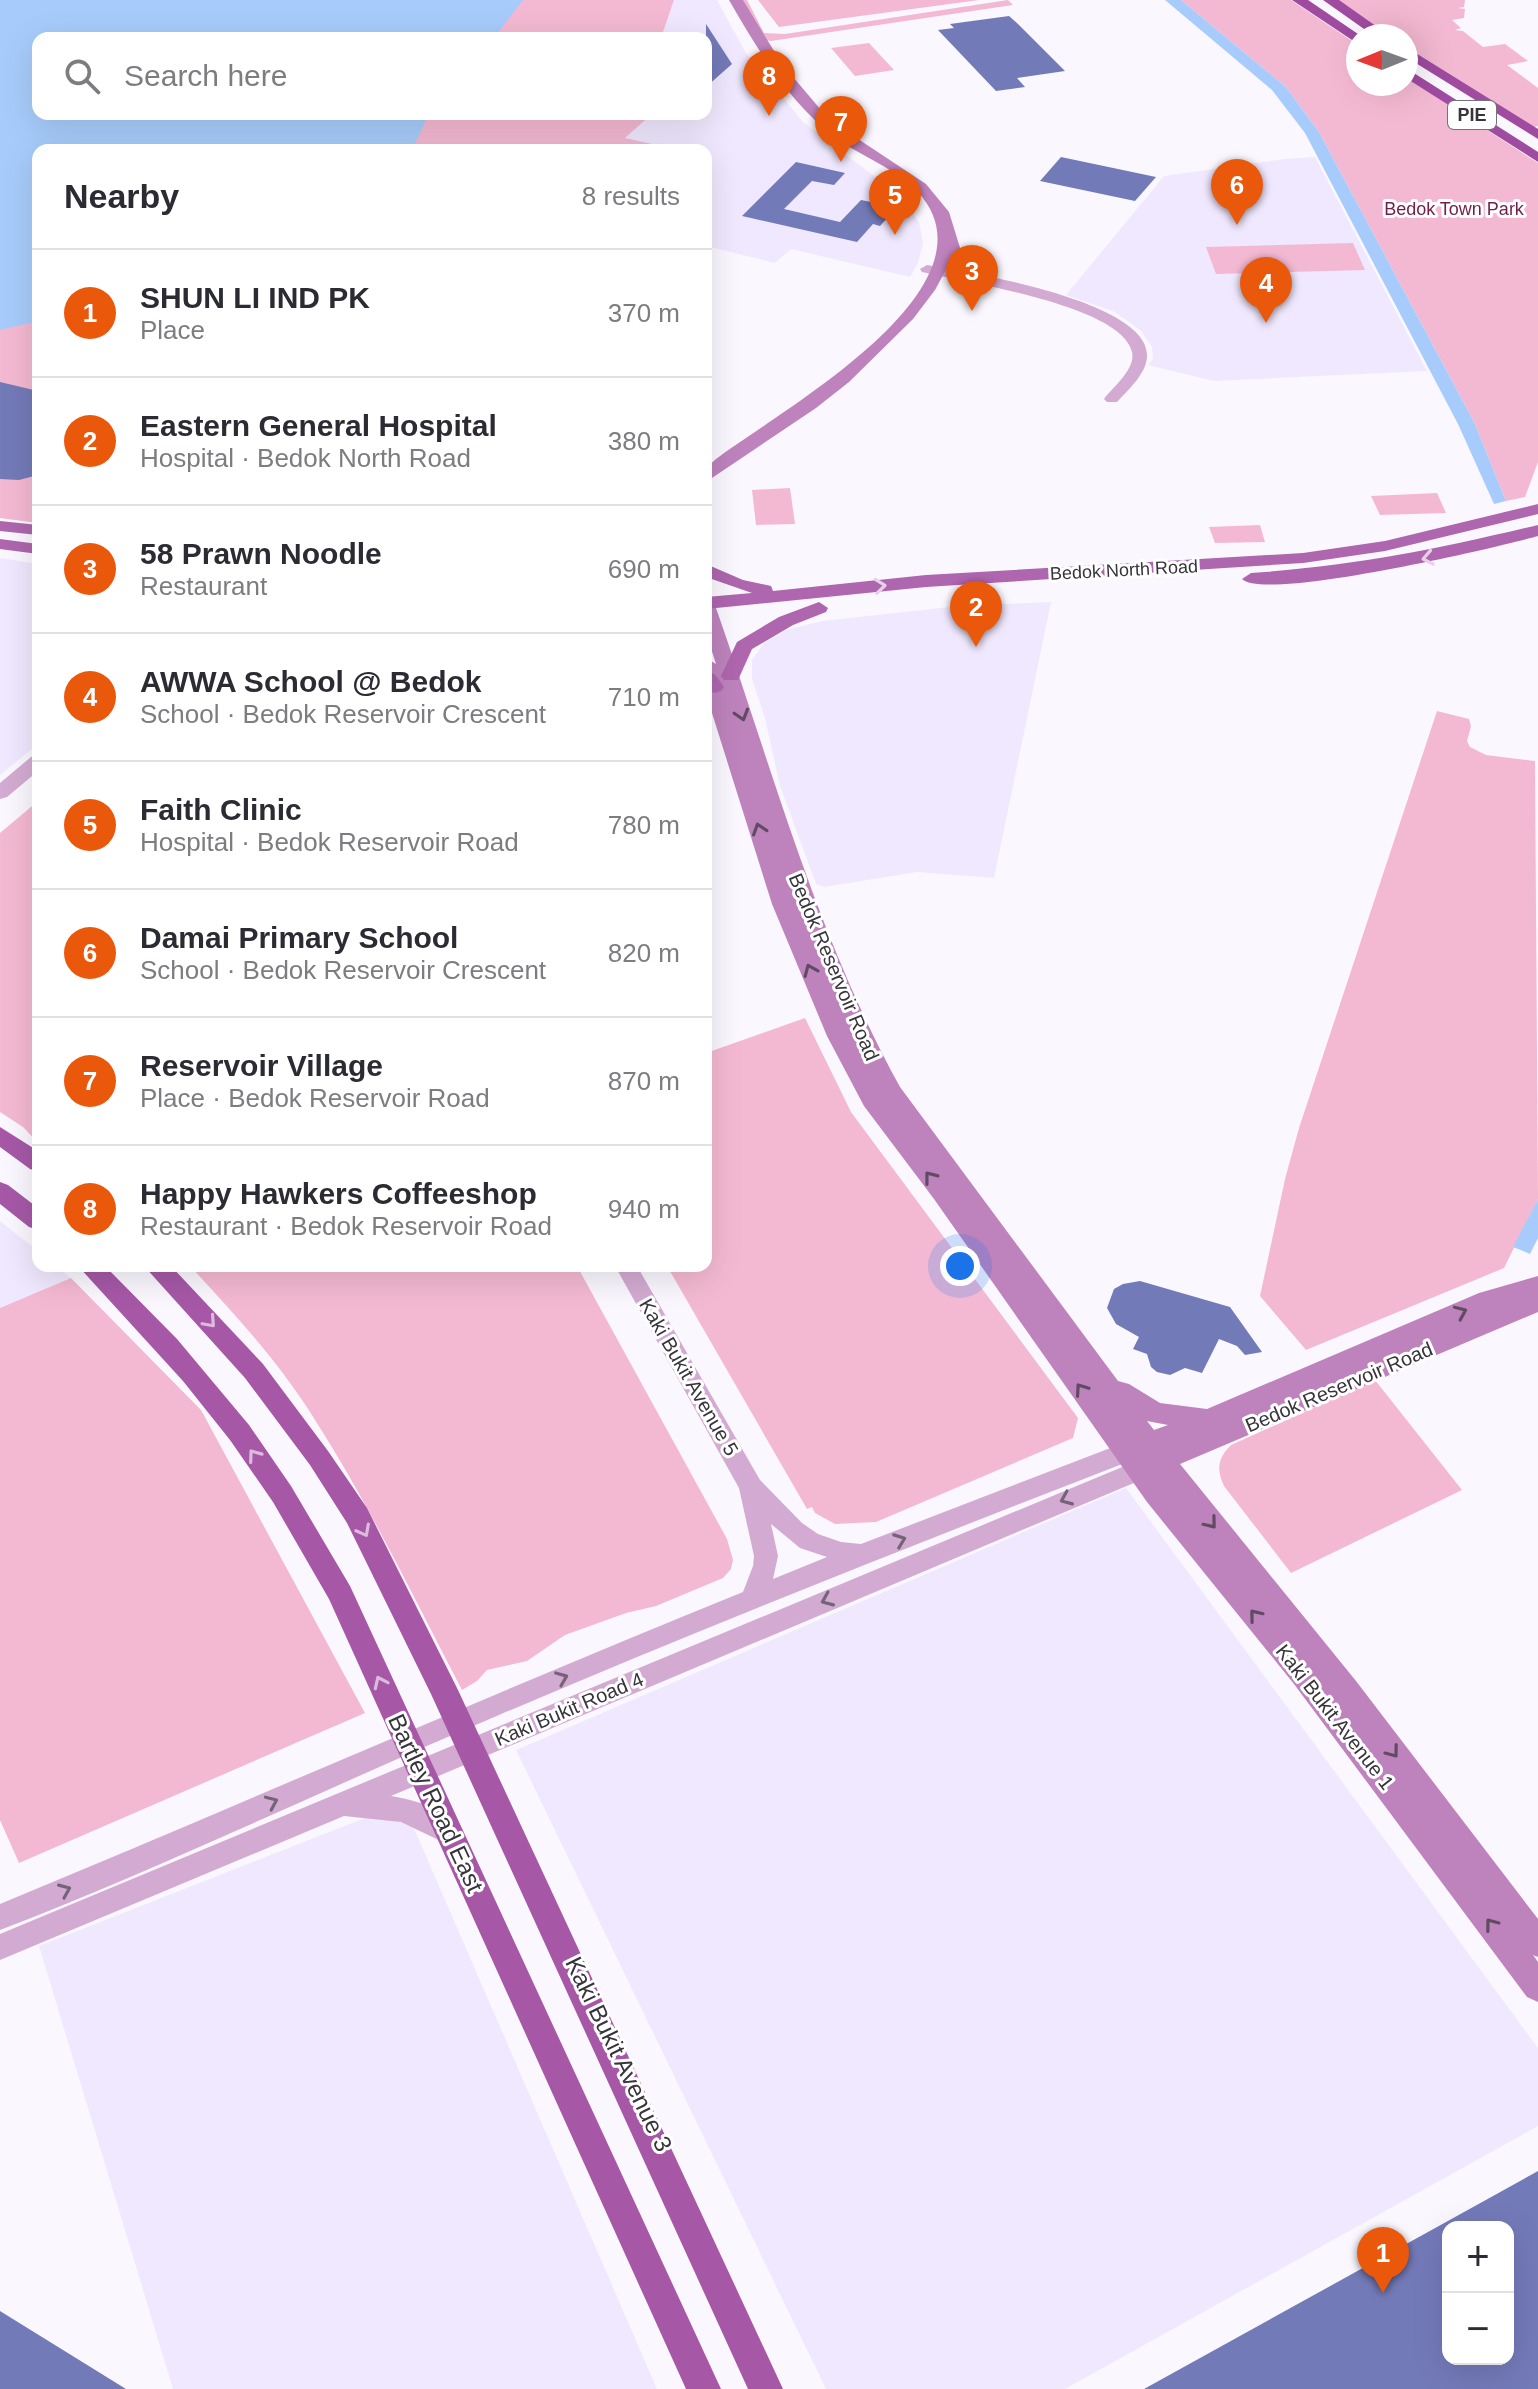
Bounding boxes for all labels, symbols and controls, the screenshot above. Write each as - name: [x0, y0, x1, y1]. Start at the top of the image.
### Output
- north arrow: [1346, 24, 1418, 96]
- search box: [32, 32, 712, 120]
- pin: 8: [743, 50, 795, 116]
- icon: search: [60, 54, 104, 98]
- text: Search here: [124, 59, 287, 92]
- pin: 7: [815, 96, 867, 162]
- road number: PIE: [1448, 101, 1496, 129]
- pin: 6: [1211, 159, 1263, 225]
- pin: 5: [869, 169, 921, 235]
- text: Nearby: [64, 177, 179, 215]
- text: 8 results: [582, 181, 680, 211]
- park label: Bedok Town Park: [1384, 199, 1525, 219]
- pin: 3: [946, 245, 998, 311]
- pin: 4: [1240, 257, 1292, 323]
- text: SHUN LI IND PK: [140, 281, 370, 314]
- text: 1: [83, 298, 97, 328]
- text: 370 m: [608, 298, 680, 328]
- text: Place: [140, 315, 205, 345]
- text: Eastern General Hospital: [140, 409, 497, 442]
- text: 2: [83, 426, 97, 456]
- text: 380 m: [608, 426, 680, 456]
- text: Hospital · Bedok North Road: [140, 443, 471, 473]
- text: 58 Prawn Noodle: [140, 537, 382, 570]
- one-way arrow: [1421, 549, 1435, 566]
- text: 3: [83, 554, 97, 584]
- text: 690 m: [608, 554, 680, 584]
- street label: Bedok North Road: [1050, 556, 1198, 584]
- text: Restaurant: [140, 571, 267, 601]
- one-way arrow: [874, 577, 887, 594]
- pin: 2: [950, 581, 1002, 647]
- text: AWWA School @ Bedok: [140, 665, 481, 698]
- text: 4: [83, 682, 97, 712]
- text: 710 m: [608, 682, 680, 712]
- text: School · Bedok Reservoir Crescent: [140, 699, 546, 729]
- one-way arrow: [733, 708, 749, 722]
- text: Faith Clinic: [140, 793, 302, 826]
- text: 5: [83, 810, 97, 840]
- text: 780 m: [608, 810, 680, 840]
- one-way arrow: [752, 823, 768, 837]
- text: Hospital · Bedok Reservoir Road: [140, 827, 519, 857]
- street label: Bedok Reservoir Road: [785, 870, 883, 1064]
- text: Damai Primary School: [140, 921, 458, 954]
- text: 6: [83, 938, 97, 968]
- text: 820 m: [608, 938, 680, 968]
- text: School · Bedok Reservoir Crescent: [140, 955, 546, 985]
- one-way arrow: [804, 964, 820, 978]
- text: Reservoir Village: [140, 1049, 383, 1082]
- text: 7: [83, 1066, 97, 1096]
- text: 870 m: [608, 1066, 680, 1096]
- text: Place · Bedok Reservoir Road: [140, 1083, 490, 1113]
- one-way arrow: [925, 1171, 939, 1186]
- text: Happy Hawkers Coffeeshop: [140, 1177, 537, 1210]
- text: 8: [83, 1194, 97, 1224]
- text: 940 m: [608, 1194, 680, 1224]
- text: Restaurant · Bedok Reservoir Road: [140, 1211, 552, 1241]
- your location: [940, 1246, 980, 1286]
- street label: Kaki Bukit Avenue 5: [635, 1295, 743, 1459]
- one-way arrow: [1452, 1306, 1467, 1322]
- one-way arrow: [200, 1313, 215, 1328]
- street label: Bedok Reservoir Road: [1242, 1338, 1436, 1436]
- one-way arrow: [1076, 1383, 1091, 1397]
- one-way arrow: [249, 1449, 264, 1464]
- one-way arrow: [1060, 1490, 1074, 1506]
- one-way arrow: [1201, 1514, 1216, 1528]
- one-way arrow: [355, 1522, 370, 1537]
- one-way arrow: [892, 1533, 906, 1550]
- one-way arrow: [821, 1591, 835, 1607]
- one-way arrow: [1250, 1609, 1264, 1624]
- street label: Kaki Bukit Avenue 1: [1272, 1640, 1398, 1794]
- street label: Kaki Bukit Road 4: [492, 1668, 646, 1750]
- one-way arrow: [554, 1671, 568, 1687]
- one-way arrow: [374, 1675, 390, 1690]
- street label: Bartley Road East: [383, 1710, 489, 1897]
- one-way arrow: [1384, 1743, 1398, 1758]
- one-way arrow: [264, 1796, 278, 1812]
- one-way arrow: [57, 1883, 71, 1899]
- one-way arrow: [1487, 1919, 1501, 1933]
- street label: Kaki Bukit Avenue 3: [560, 1952, 678, 2156]
- map controls: [1442, 2221, 1514, 2365]
- button: +: [1442, 2221, 1514, 2293]
- pin: 1: [1357, 2227, 1409, 2293]
- button: −: [1442, 2293, 1514, 2365]

